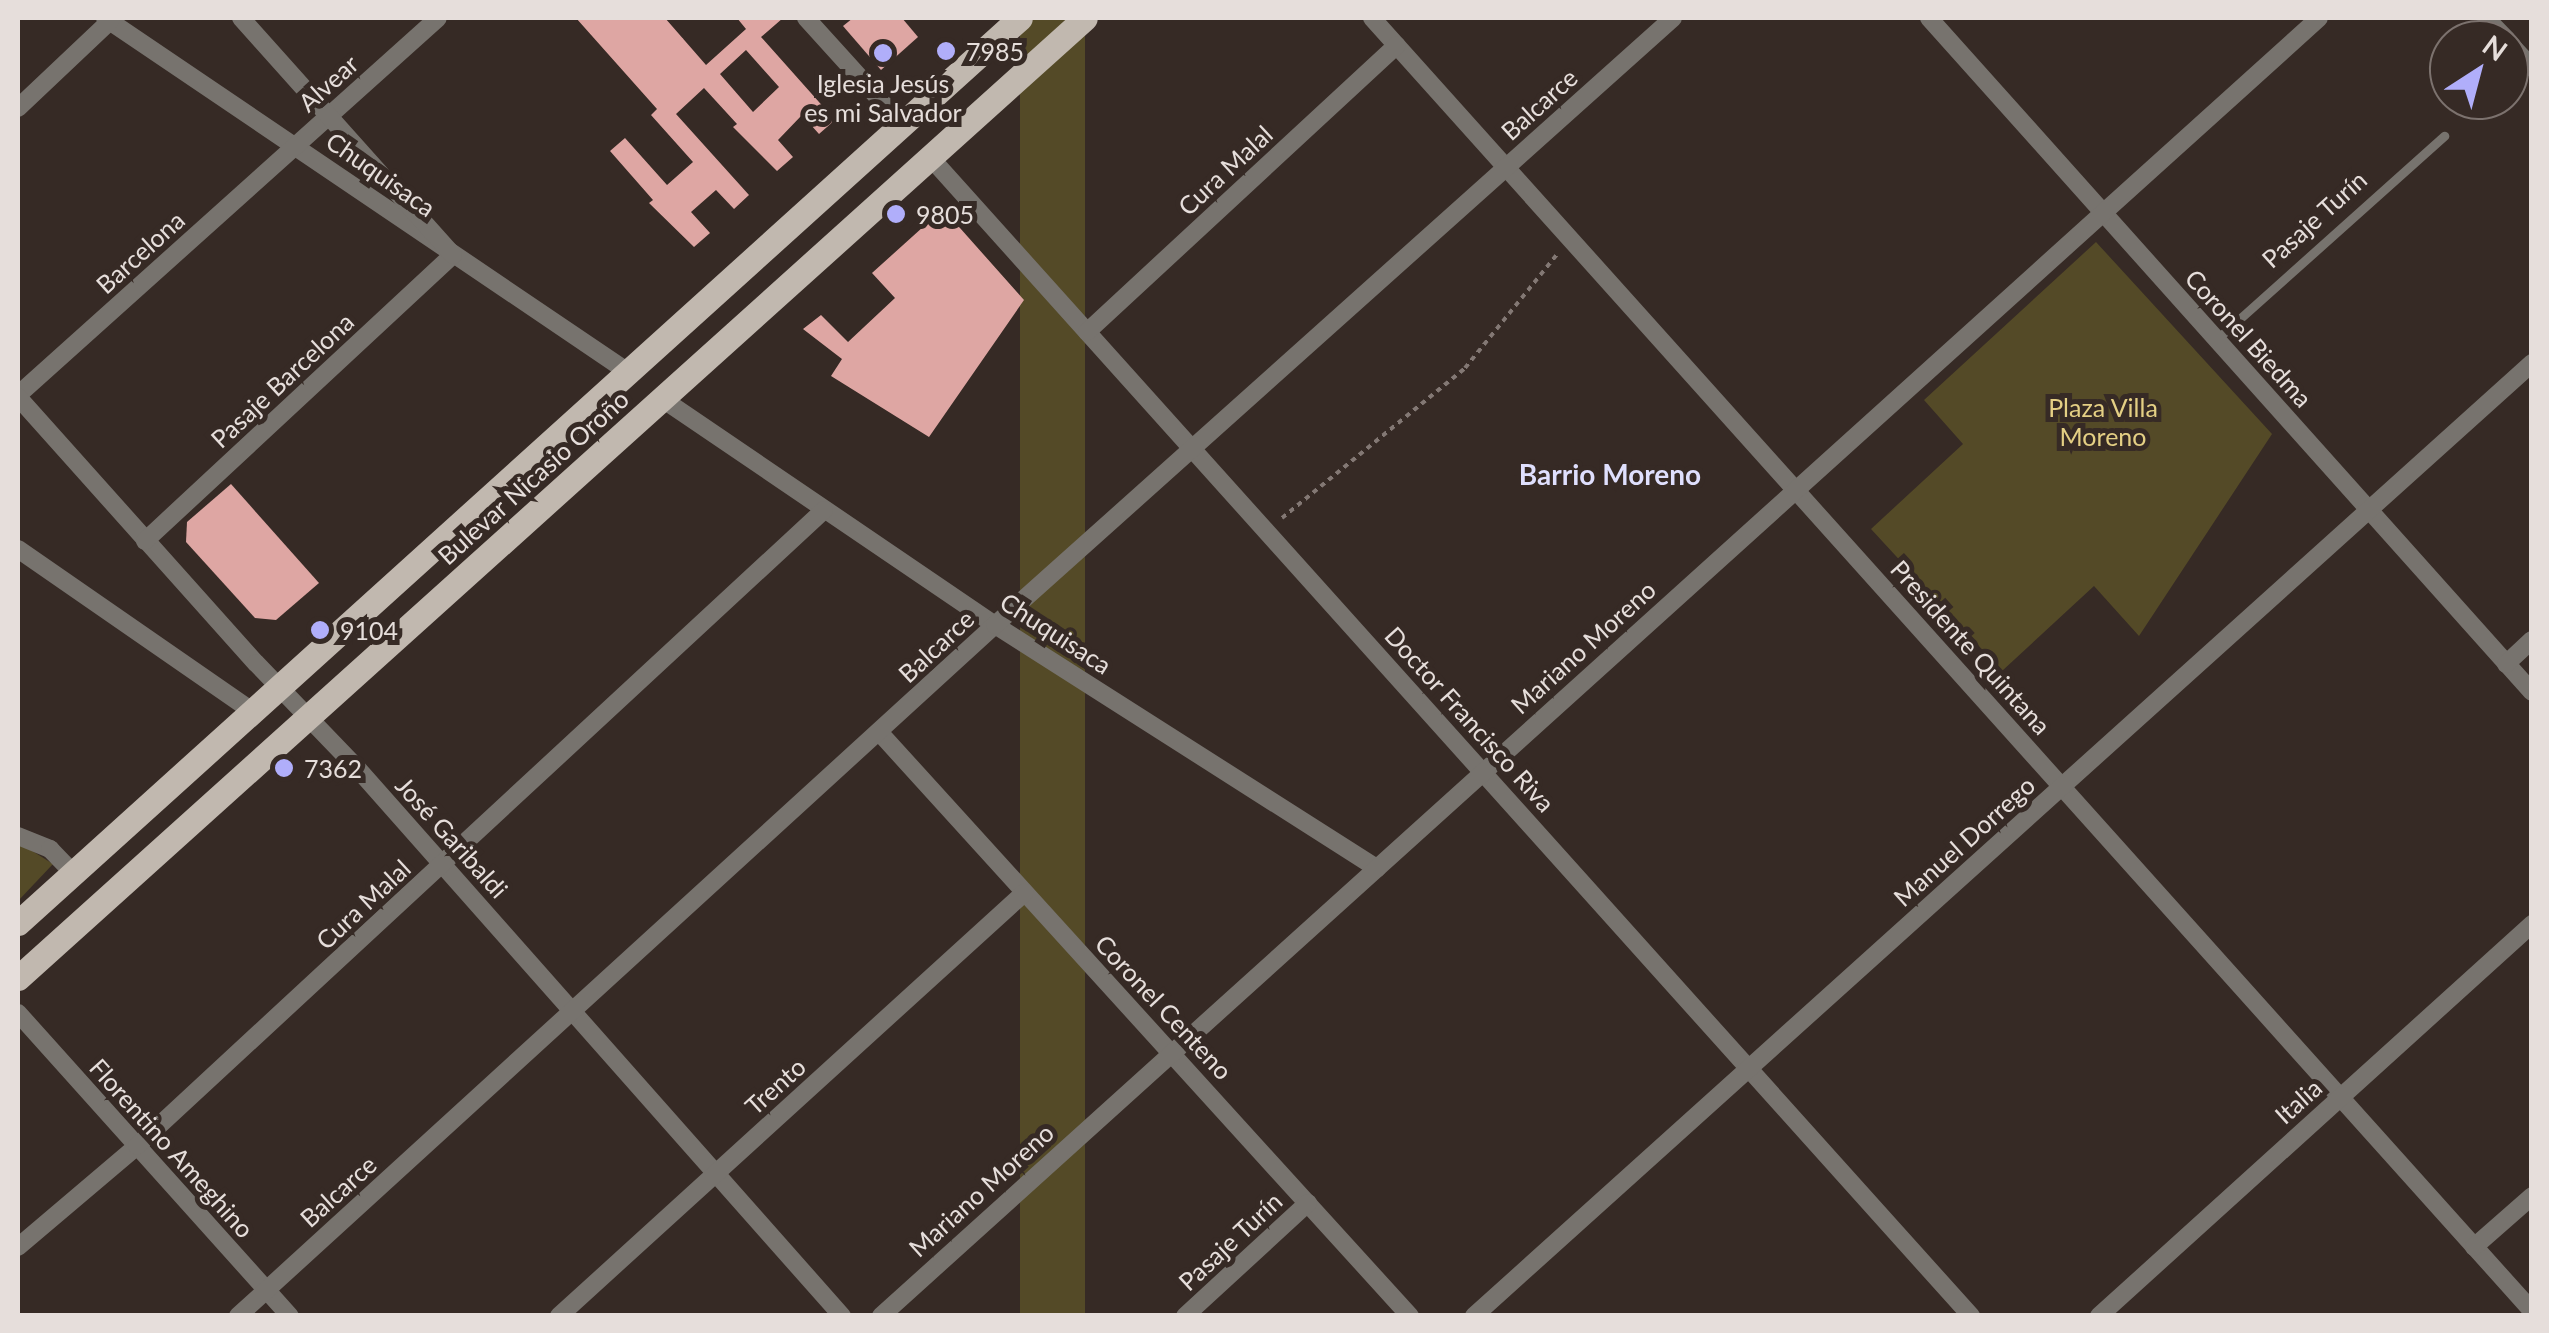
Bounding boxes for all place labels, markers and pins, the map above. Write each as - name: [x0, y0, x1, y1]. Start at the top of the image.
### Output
- place label: 7985: [966, 36, 1024, 66]
- marker: 7985: [935, 40, 957, 62]
- marker: Iglesia Jesús es mi Salvador: [872, 42, 894, 64]
- place label: Iglesia Jesús es mi Salvador: [804, 69, 962, 128]
- place label: 9805: [916, 199, 974, 229]
- marker: 9805: [885, 203, 907, 225]
- place label: 9104: [340, 615, 398, 645]
- marker: 9104: [309, 619, 331, 641]
- place label: 7362: [304, 753, 362, 783]
- marker: 7362: [273, 757, 295, 779]

